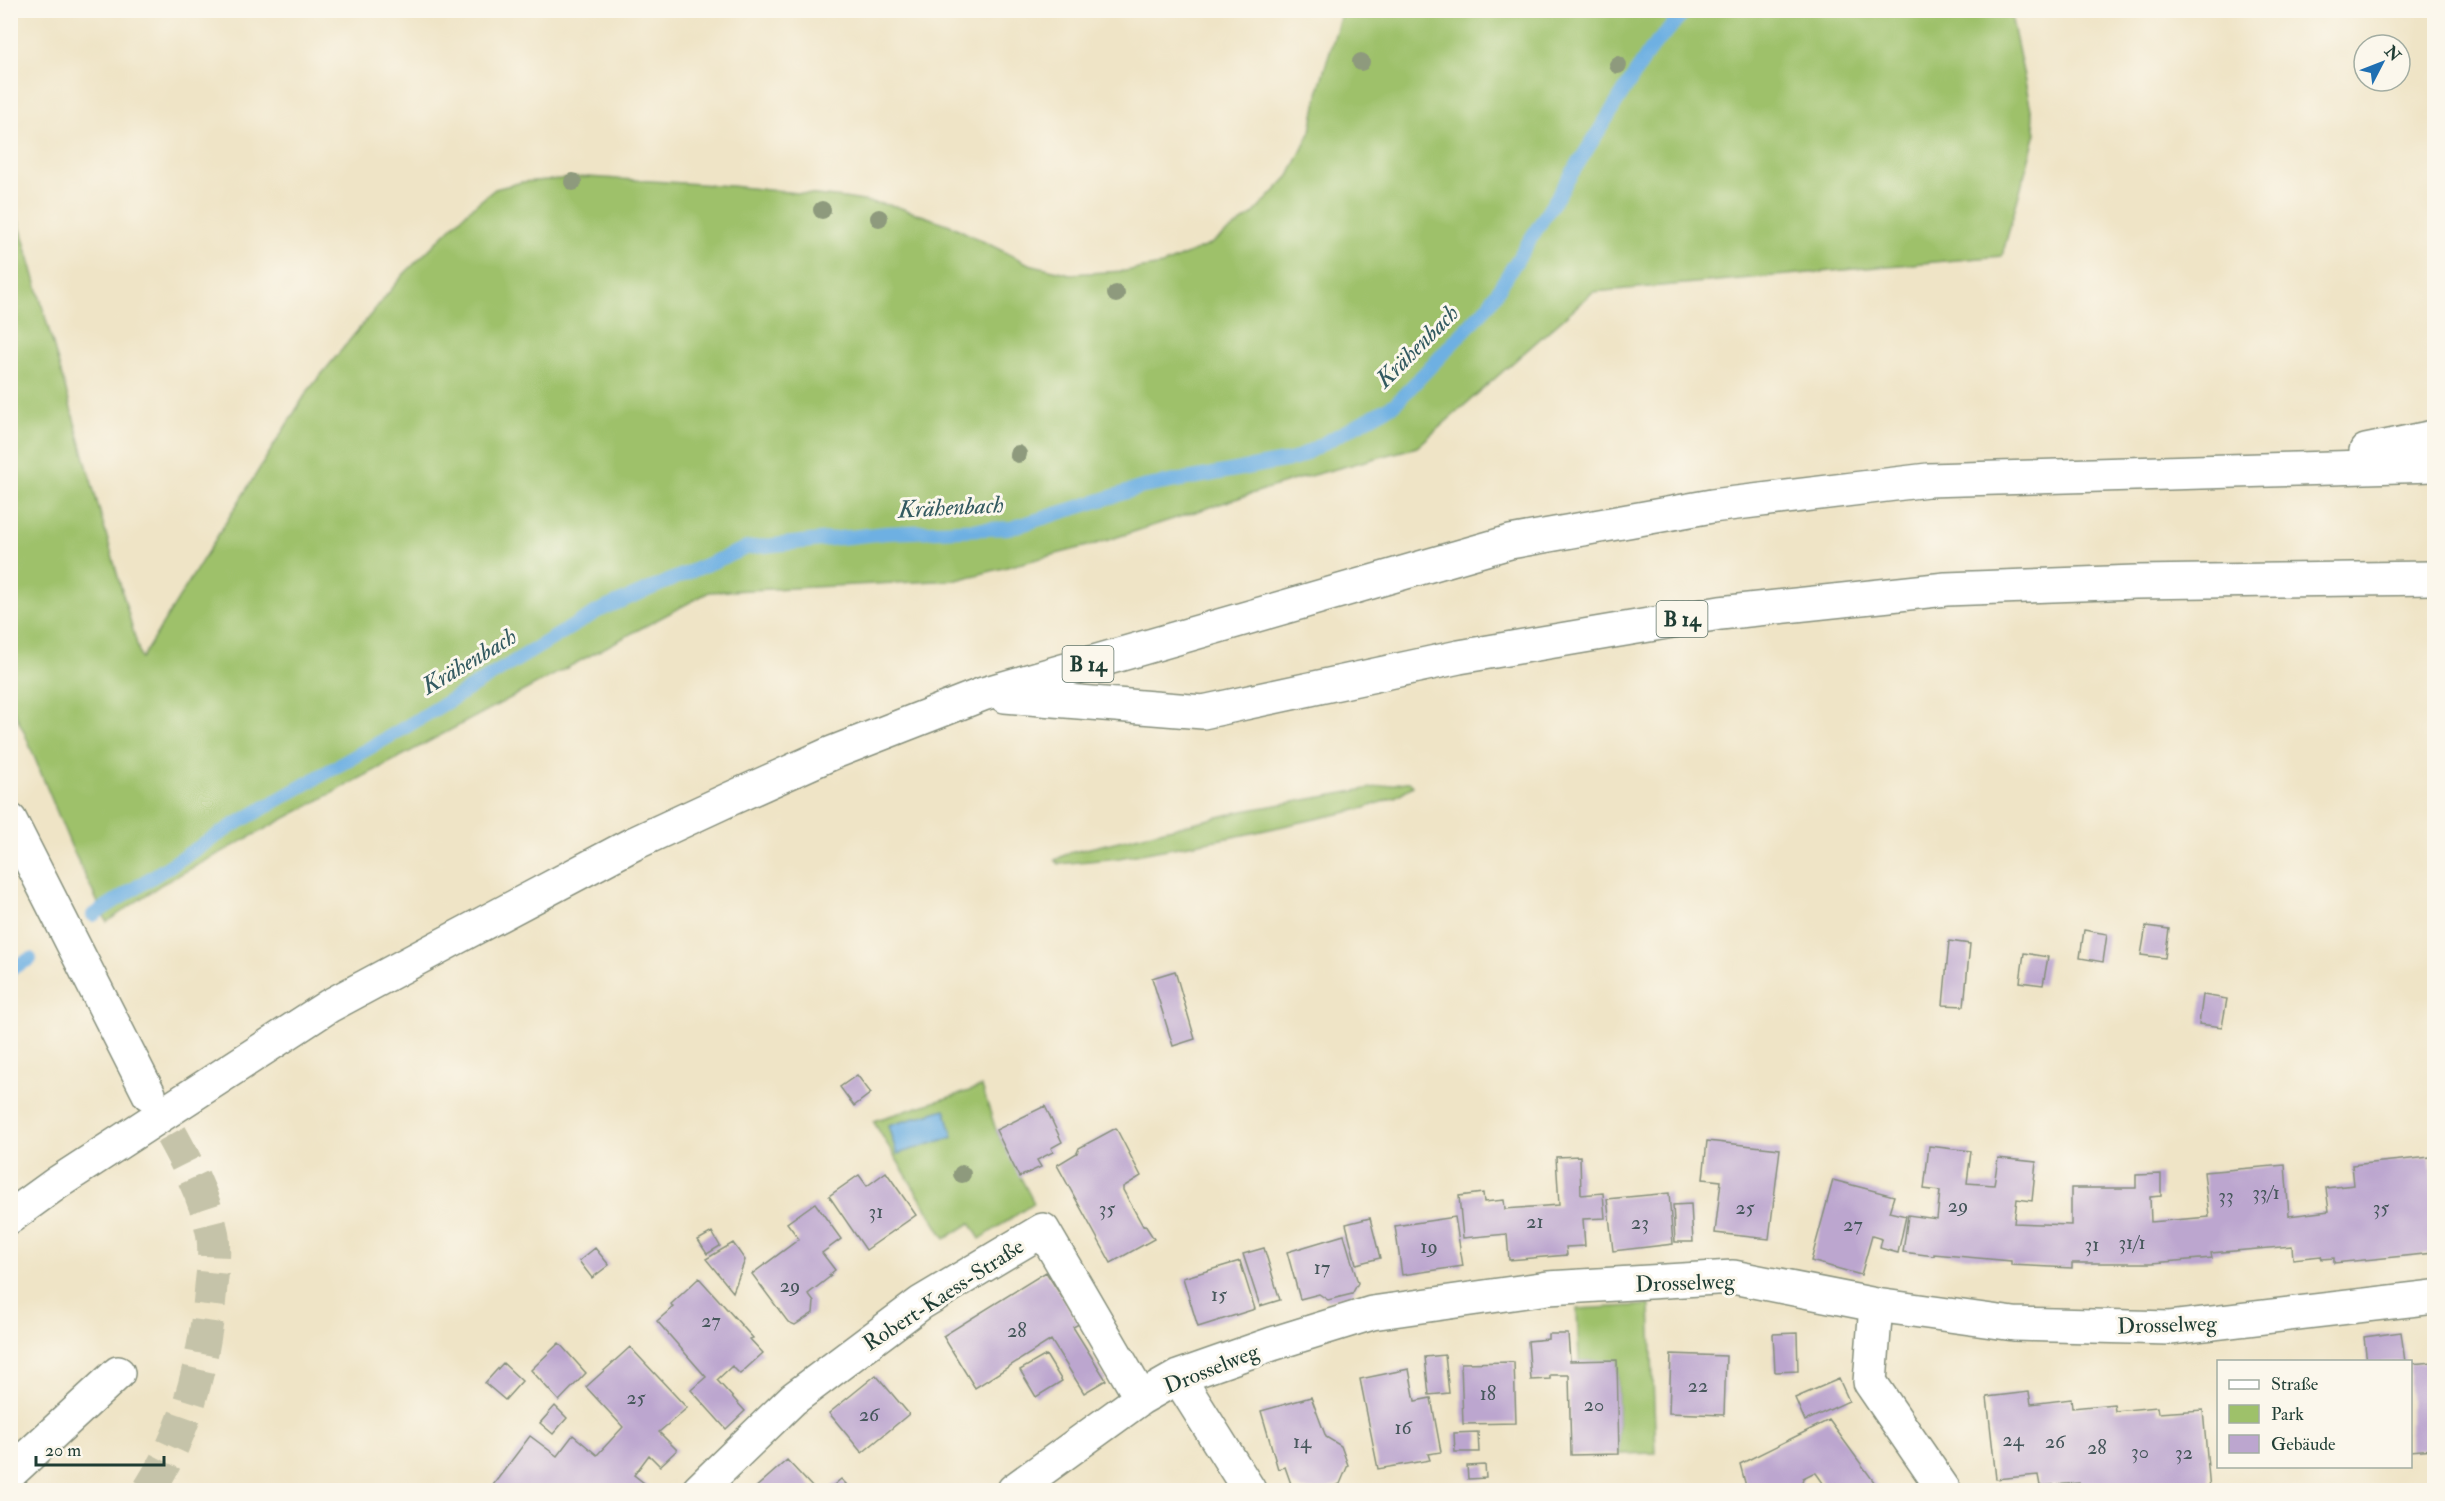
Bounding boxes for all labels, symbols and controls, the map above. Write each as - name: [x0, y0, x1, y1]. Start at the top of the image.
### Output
- north arrow: [2352, 33, 2412, 93]
- text: N: [2380, 41, 2405, 66]
- water label: Krähenbach: [1368, 298, 1466, 395]
- water label: Krähenbach: [896, 489, 1005, 526]
- road number: B 14: [1656, 601, 1708, 637]
- water label: Krähenbach: [415, 621, 523, 702]
- road number: B 14: [1062, 646, 1114, 682]
- house number: 33/1: [2252, 1180, 2280, 1205]
- house number: 33: [2218, 1183, 2234, 1208]
- house number: 29: [1948, 1193, 1968, 1218]
- house number: 25: [1736, 1195, 1755, 1220]
- house number: 35: [2373, 1195, 2389, 1220]
- house number: 35: [1099, 1196, 1115, 1221]
- house number: 31: [869, 1199, 883, 1224]
- house number: 21: [1526, 1209, 1544, 1234]
- house number: 23: [1631, 1210, 1649, 1235]
- house number: 27: [1843, 1212, 1863, 1237]
- house number: 31/1: [2118, 1230, 2146, 1255]
- street label: Robert-Kaess-Straße: [858, 1232, 1029, 1357]
- house number: 31: [2085, 1232, 2099, 1257]
- house number: 19: [1420, 1234, 1438, 1259]
- house number: 17: [1314, 1255, 1330, 1280]
- street label: Drosselweg: [1635, 1267, 1737, 1299]
- house number: 29: [780, 1273, 800, 1298]
- house number: 15: [1211, 1282, 1227, 1307]
- house number: 27: [701, 1308, 721, 1333]
- street label: Drosselweg: [2117, 1309, 2219, 1341]
- house number: 28: [1007, 1318, 1027, 1343]
- street label: Drosselweg: [1160, 1337, 1264, 1401]
- legend: [2217, 1360, 2412, 1468]
- house number: 22: [1688, 1373, 1708, 1398]
- text: Straße: [2271, 1373, 2319, 1396]
- house number: 18: [1480, 1381, 1496, 1406]
- house number: 25: [627, 1385, 646, 1410]
- house number: 20: [1584, 1392, 1604, 1417]
- house number: 26: [859, 1402, 880, 1427]
- text: Park: [2271, 1403, 2304, 1426]
- house number: 16: [1394, 1415, 1412, 1440]
- house number: 24: [2003, 1427, 2025, 1452]
- scale bar: [36, 1429, 164, 1467]
- house number: 14: [1293, 1429, 1312, 1454]
- house number: 26: [2045, 1429, 2066, 1454]
- text: Gebäude: [2271, 1433, 2336, 1456]
- house number: 28: [2087, 1435, 2107, 1460]
- text: 20 m: [45, 1439, 81, 1462]
- house number: 30: [2131, 1439, 2149, 1464]
- house number: 32: [2175, 1440, 2193, 1465]

